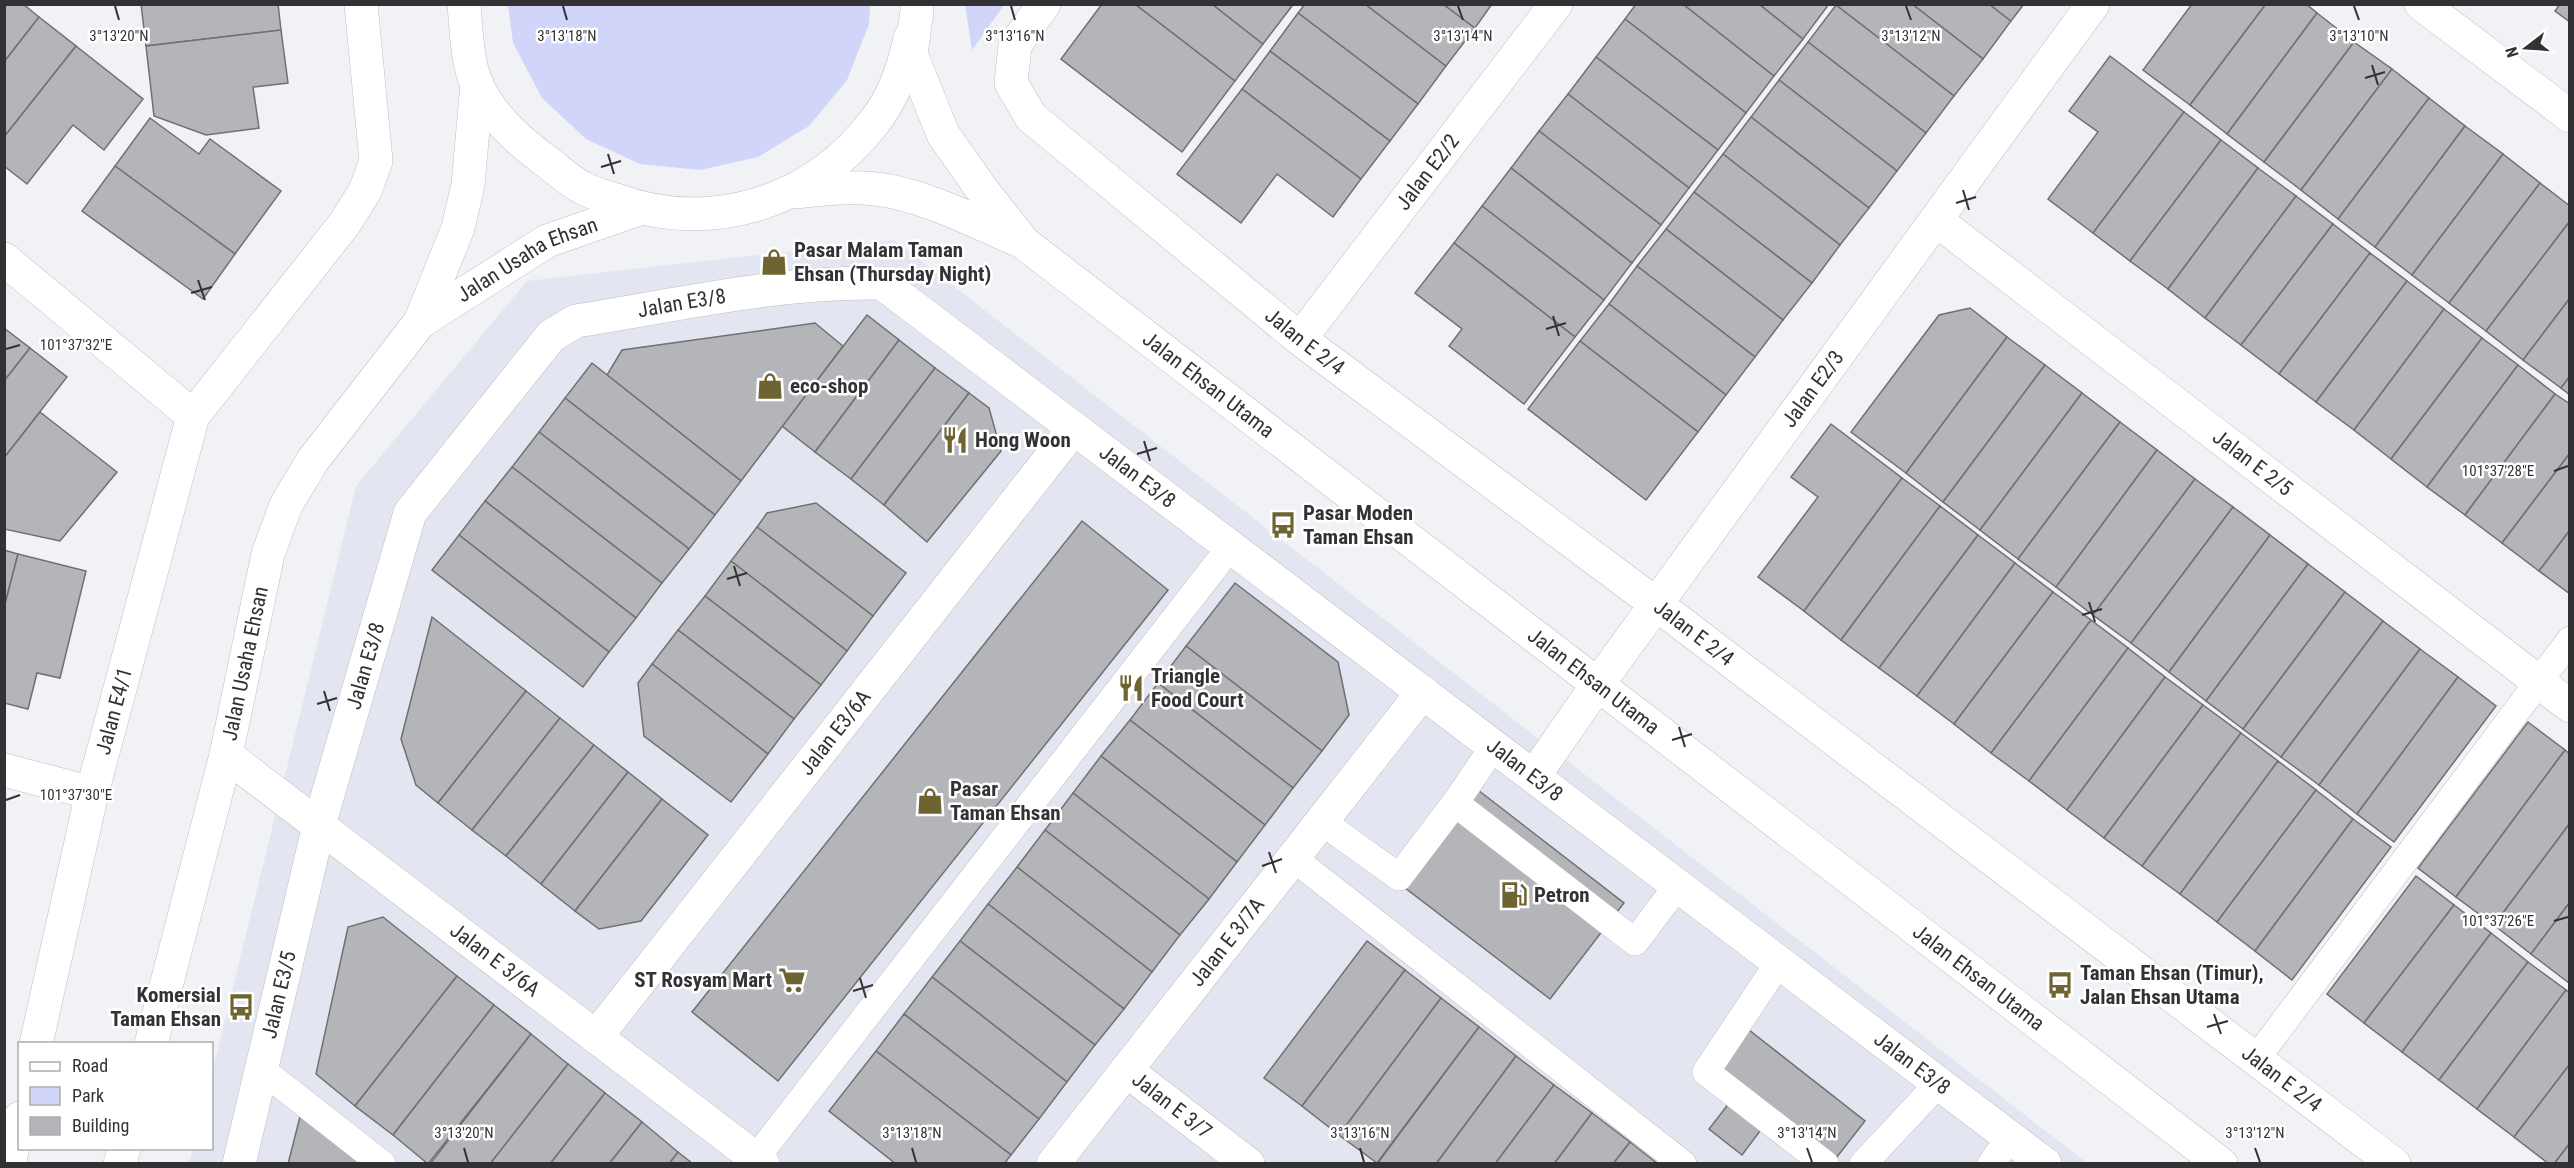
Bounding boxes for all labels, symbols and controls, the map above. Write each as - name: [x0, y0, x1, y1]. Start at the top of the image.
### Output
- north arrow: [2496, 18, 2556, 78]
- text: 3°13'20"N: [89, 27, 149, 45]
- text: 3°13'18"N: [537, 27, 597, 45]
- text: 3°13'16"N: [985, 27, 1045, 45]
- text: 3°13'14"N: [1433, 27, 1493, 45]
- text: 3°13'12"N: [1881, 27, 1941, 45]
- text: 3°13'10"N: [2329, 27, 2389, 45]
- text: N: [2502, 45, 2523, 60]
- street label: Jalan E2/2: [1391, 129, 1464, 215]
- street label: Jalan Usaha Ehsan: [453, 212, 601, 307]
- place label: Pasar Malam Taman Ehsan (Thursday Night): [794, 238, 991, 286]
- shop icon: Pasar Malam Taman Ehsan (Thursday Night): [759, 247, 789, 277]
- street label: Jalan E3/8: [636, 284, 728, 322]
- street label: Jalan E 2/4: [1260, 303, 1349, 380]
- street label: Jalan Ehsan Utama: [1138, 327, 1279, 443]
- text: 101°37'32"E: [40, 336, 112, 354]
- street label: Jalan E2/3: [1777, 346, 1849, 432]
- shop icon: eco-shop: [755, 371, 785, 401]
- place label: eco-shop: [790, 374, 868, 398]
- restaurant icon: Hong Woon: [940, 425, 970, 455]
- street label: Jalan E 2/5: [2208, 425, 2297, 501]
- place label: Hong Woon: [975, 428, 1071, 452]
- street label: Jalan E3/8: [1095, 440, 1180, 513]
- text: 101°37'28"E: [2462, 462, 2534, 480]
- place label: Pasar Moden Taman Ehsan: [1303, 501, 1414, 549]
- bus stop icon: Pasar Moden Taman Ehsan: [1268, 510, 1298, 540]
- street label: Jalan Usaha Ehsan: [217, 584, 273, 743]
- street label: Jalan E 2/4: [1649, 595, 1739, 671]
- street label: Jalan E3/8: [341, 620, 389, 712]
- street label: Jalan Ehsan Utama: [1523, 623, 1664, 739]
- place label: Triangle Food Court: [1151, 664, 1244, 712]
- street label: Jalan E4/1: [91, 665, 137, 757]
- restaurant icon: Triangle Food Court: [1116, 673, 1146, 703]
- street label: Jalan E3/6A: [794, 685, 876, 780]
- street label: Jalan E3/8: [1482, 733, 1568, 806]
- place label: Pasar Taman Ehsan: [950, 777, 1061, 825]
- text: 101°37'30"E: [40, 786, 112, 804]
- shop icon: Pasar Taman Ehsan: [915, 786, 945, 816]
- fuel station icon: Petron: [1499, 880, 1529, 910]
- place label: Petron: [1534, 883, 1590, 907]
- street label: Jalan E 3/7A: [1185, 893, 1269, 991]
- text: 101°37'26"E: [2462, 912, 2534, 930]
- street label: Jalan E 3/6A: [445, 918, 544, 1001]
- street label: Jalan Ehsan Utama: [1908, 919, 2049, 1036]
- street label: Jalan E3/5: [257, 949, 301, 1041]
- place label: Taman Ehsan (Timur), Jalan Ehsan Utama: [2080, 961, 2264, 1009]
- supermarket icon: ST Rosyam Mart: [777, 965, 807, 995]
- place label: ST Rosyam Mart: [634, 968, 772, 992]
- bus stop icon: Taman Ehsan (Timur), Jalan Ehsan Utama: [2045, 970, 2075, 1000]
- place label: Komersial Taman Ehsan: [110, 983, 221, 1031]
- bus stop icon: Komersial Taman Ehsan: [226, 992, 256, 1022]
- street label: Jalan E3/8: [1869, 1027, 1955, 1100]
- street label: Jalan E 2/4: [2237, 1041, 2326, 1117]
- legend: [18, 1042, 213, 1150]
- text: Road: [72, 1055, 108, 1076]
- street label: Jalan E 3/7: [1127, 1067, 1216, 1144]
- text: Park: [72, 1085, 104, 1106]
- text: Building: [72, 1115, 129, 1136]
- text: 3°13'20"N: [434, 1124, 494, 1142]
- text: 3°13'18"N: [882, 1124, 942, 1142]
- text: 3°13'16"N: [1330, 1124, 1390, 1142]
- text: 3°13'14"N: [1777, 1124, 1837, 1142]
- text: 3°13'12"N: [2225, 1124, 2285, 1142]

